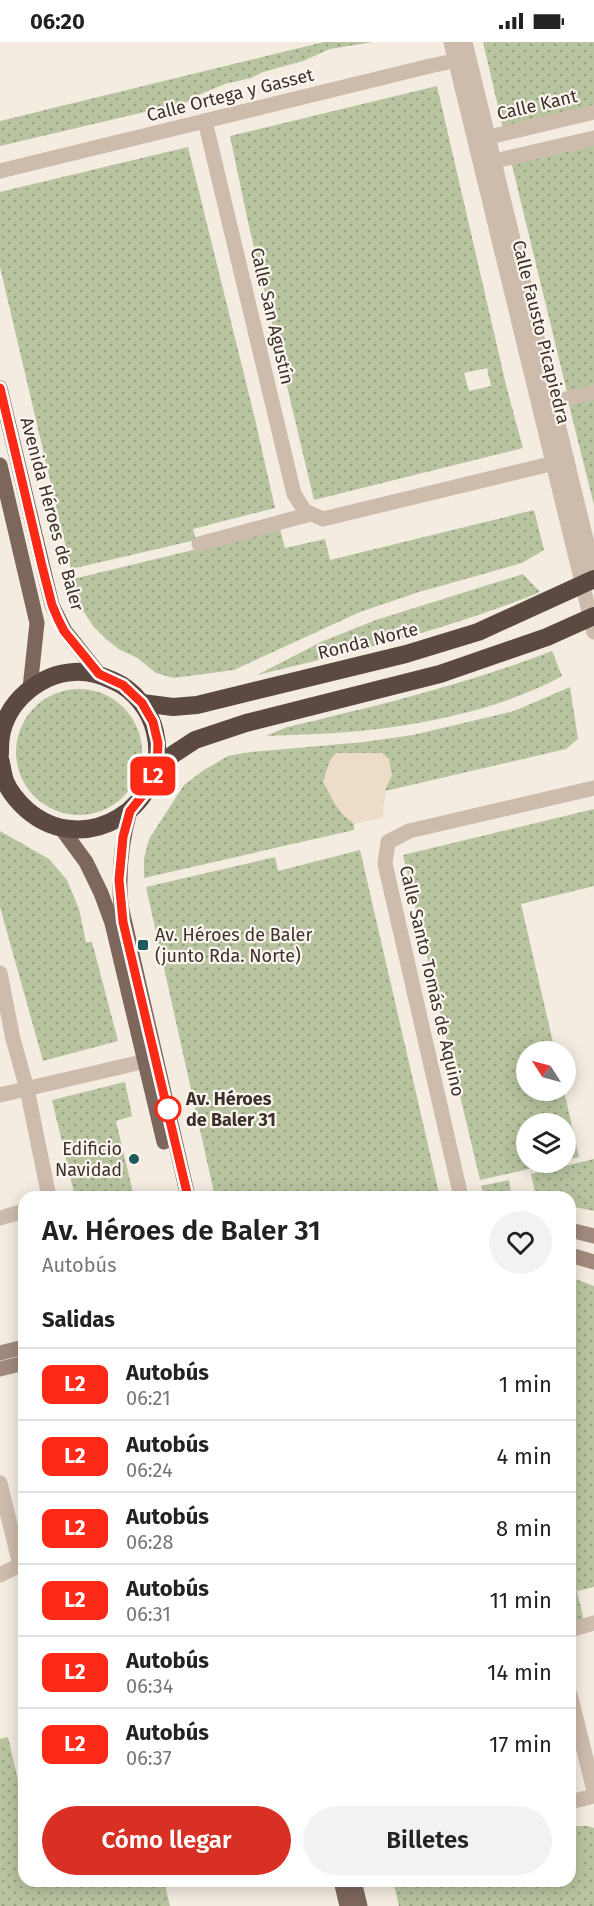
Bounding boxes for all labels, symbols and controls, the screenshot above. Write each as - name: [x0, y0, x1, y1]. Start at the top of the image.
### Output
- text: 06:20: [30, 8, 85, 35]
- street label: Calle Ortega y Gasset: [144, 64, 316, 126]
- street label: Calle Kant: [495, 85, 580, 125]
- street label: Calle Fausto Picapiedra: [508, 238, 574, 426]
- street label: Calle San Agustín: [246, 245, 298, 387]
- street label: Avenida Héroes de Baler: [16, 415, 88, 613]
- street label: Ronda Norte: [315, 618, 421, 664]
- line badge: L2: [126, 756, 180, 796]
- text: L2: [142, 763, 164, 789]
- street label: Calle Santo Tomás de Aquino: [395, 863, 469, 1099]
- place label: Av. Héroes de Baler (junto Rda. Norte): [155, 924, 312, 967]
- marker: Av. Héroes de Baler (junto Rda. Norte): [136, 938, 150, 952]
- north arrow: [516, 1041, 576, 1101]
- map controls: [516, 1041, 576, 1173]
- place label: Av. Héroes de Baler 31: [185, 1088, 276, 1131]
- marker: Av. Héroes de Baler 31: [155, 1096, 181, 1122]
- button: layers: [516, 1113, 576, 1173]
- place label: Edificio Navidad: [55, 1138, 122, 1181]
- marker: Edificio Navidad: [127, 1152, 141, 1166]
- button: heart: [489, 1211, 552, 1274]
- text: Av. Héroes de Baler 31: [42, 1214, 321, 1247]
- text: Autobús: [42, 1253, 117, 1277]
- text: Salidas: [42, 1306, 115, 1333]
- text: Autobús: [126, 1359, 209, 1386]
- text: L2: [64, 1371, 86, 1397]
- text: 1 min: [499, 1371, 552, 1398]
- text: 06:21: [126, 1386, 171, 1410]
- text: Autobús: [126, 1431, 209, 1458]
- text: L2: [64, 1443, 86, 1469]
- text: 4 min: [497, 1443, 552, 1470]
- text: 06:24: [126, 1458, 173, 1482]
- text: Autobús: [126, 1503, 209, 1530]
- text: L2: [64, 1515, 86, 1541]
- text: 8 min: [496, 1515, 552, 1542]
- text: 06:28: [126, 1530, 174, 1554]
- text: Autobús: [126, 1575, 209, 1602]
- text: L2: [64, 1587, 86, 1613]
- text: 11 min: [489, 1587, 552, 1614]
- text: 06:31: [126, 1602, 171, 1626]
- text: Autobús: [126, 1647, 209, 1674]
- text: L2: [64, 1659, 86, 1685]
- text: 14 min: [487, 1659, 552, 1686]
- text: 06:34: [126, 1674, 173, 1698]
- text: Autobús: [126, 1719, 209, 1746]
- text: L2: [64, 1731, 86, 1757]
- text: 17 min: [489, 1731, 552, 1758]
- text: 06:37: [126, 1746, 172, 1770]
- button: Cómo llegar: [42, 1806, 291, 1875]
- button: Billetes: [303, 1806, 552, 1875]

